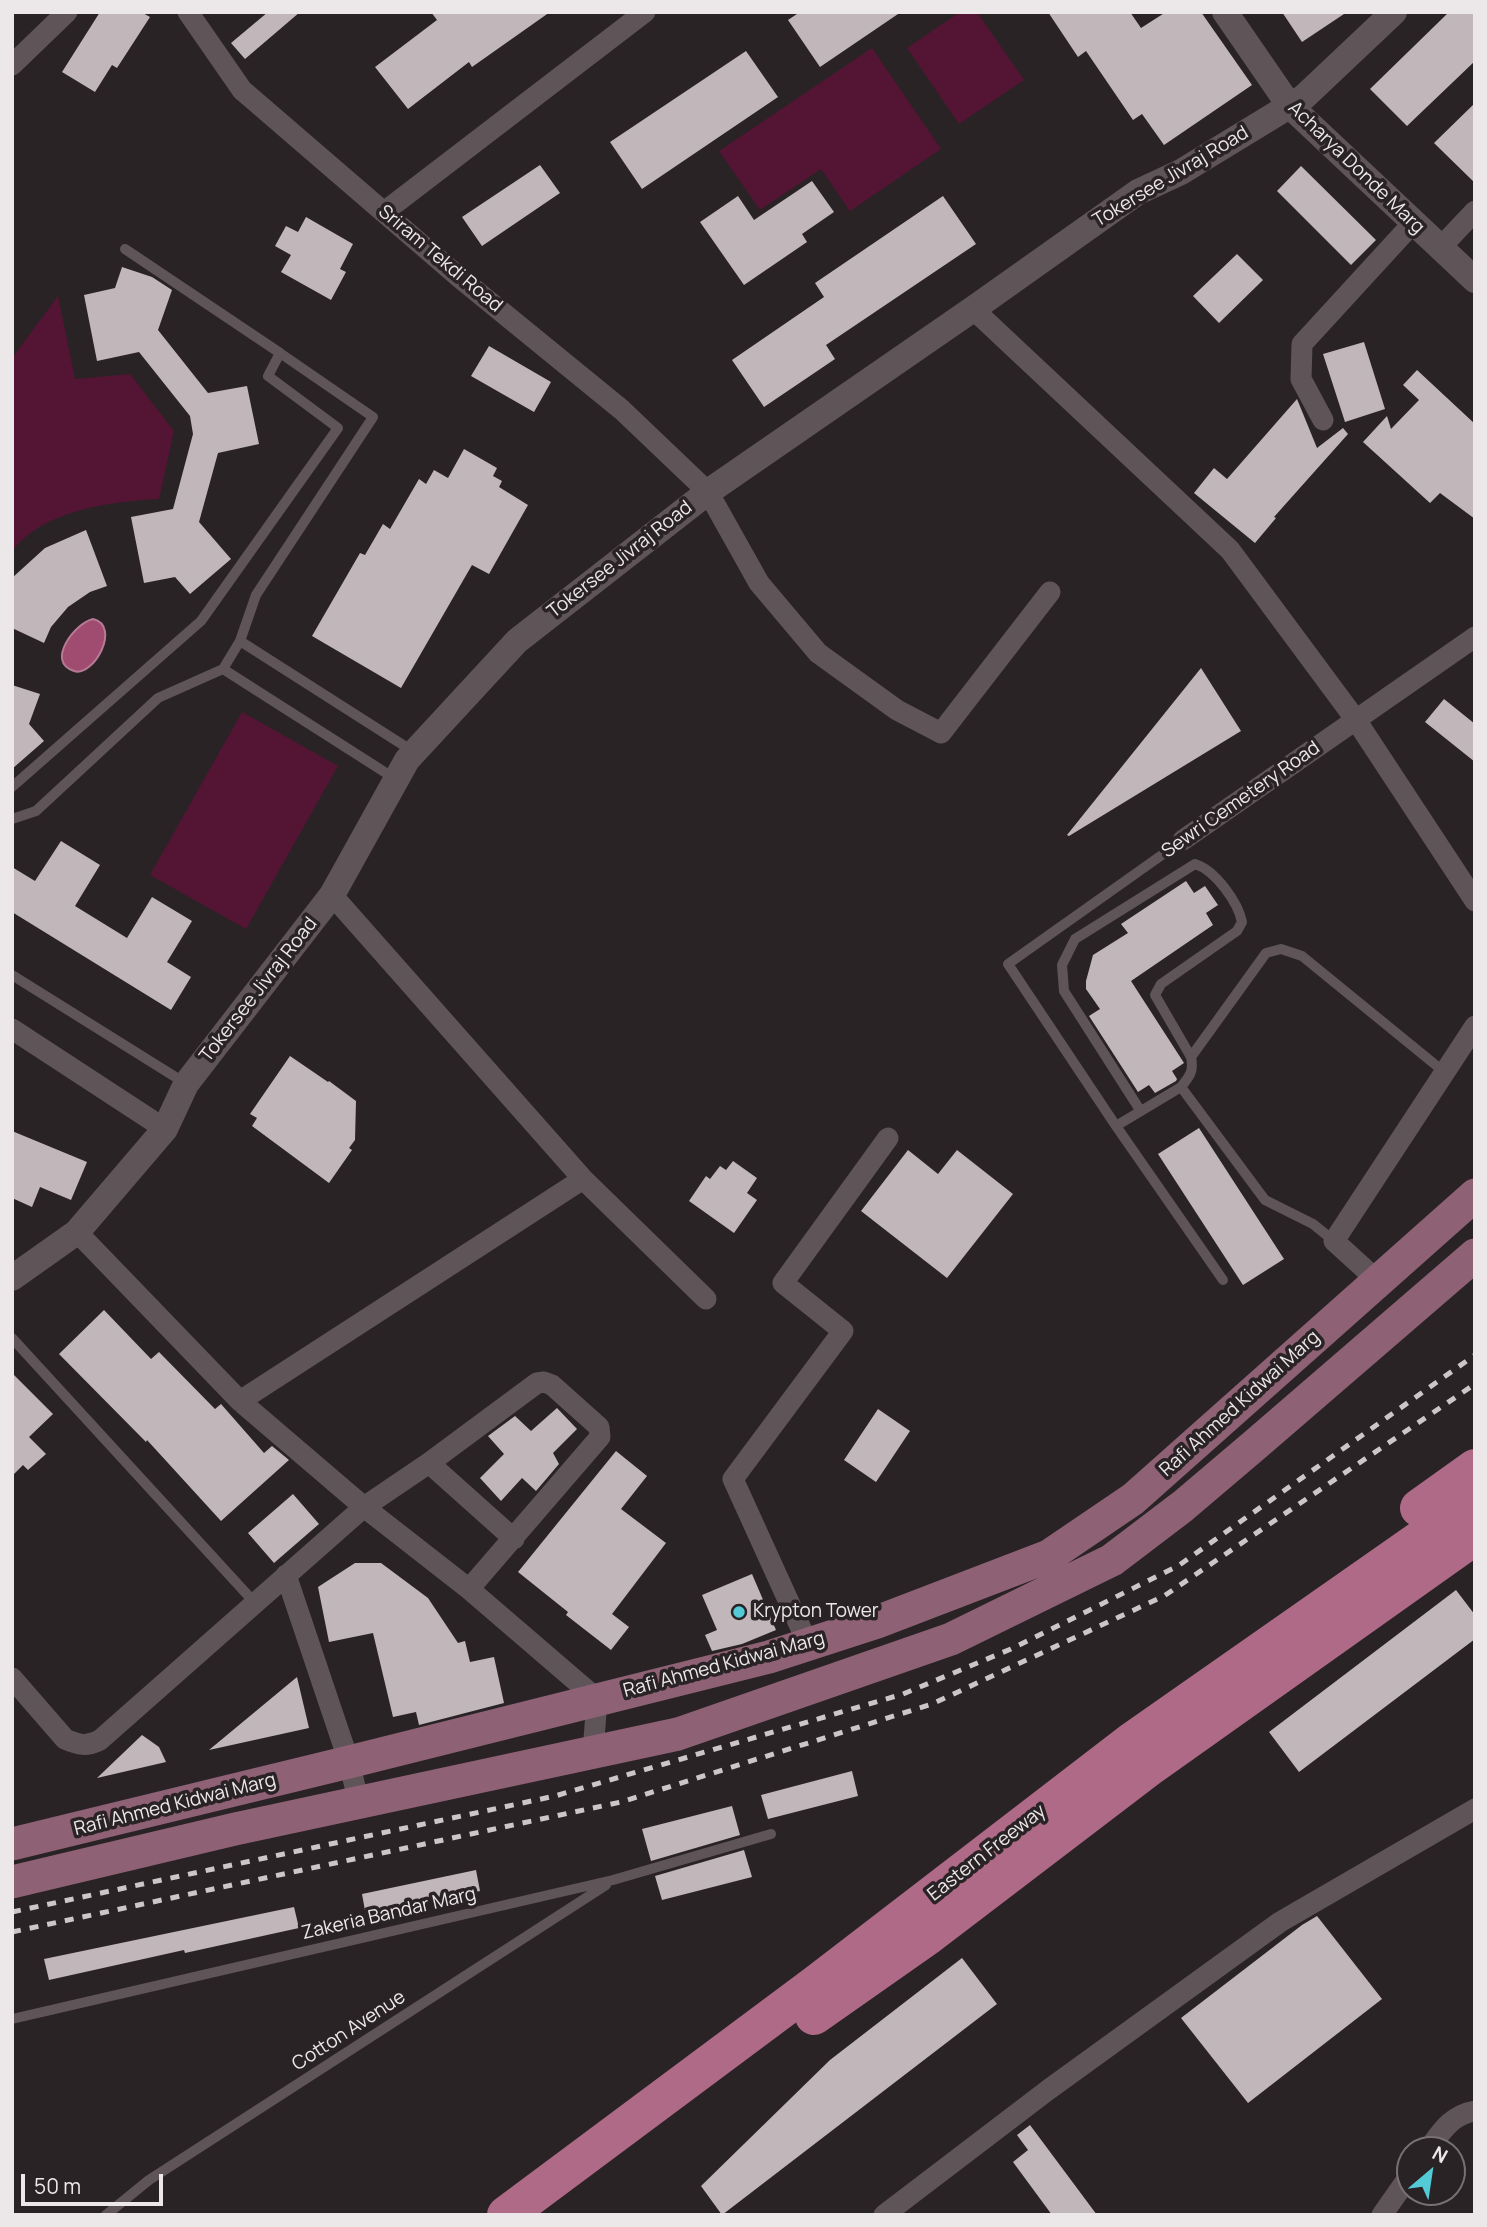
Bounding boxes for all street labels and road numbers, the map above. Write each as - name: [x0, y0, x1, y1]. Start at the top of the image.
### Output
- street label: Acharya Donde Marg: [1283, 97, 1429, 239]
- street label: Tokersee Jivraj Road: [1089, 122, 1253, 232]
- street label: Sriram Tekdi Road: [373, 201, 507, 317]
- street label: Tokersee Jivraj Road: [543, 496, 697, 624]
- street label: Sewri Cemetery Road: [1158, 737, 1324, 863]
- street label: Tokersee Jivraj Road: [195, 913, 323, 1067]
- street label: Rafi Ahmed Kidwai Marg: [1155, 1326, 1325, 1482]
- street label: Rafi Ahmed Kidwai Marg: [621, 1627, 827, 1703]
- street label: Rafi Ahmed Kidwai Marg: [72, 1769, 278, 1841]
- street label: Eastern Freeway: [923, 1800, 1051, 1906]
- street label: Zakeria Bandar Marg: [300, 1883, 478, 1945]
- street label: Cotton Avenue: [288, 1986, 410, 2076]

